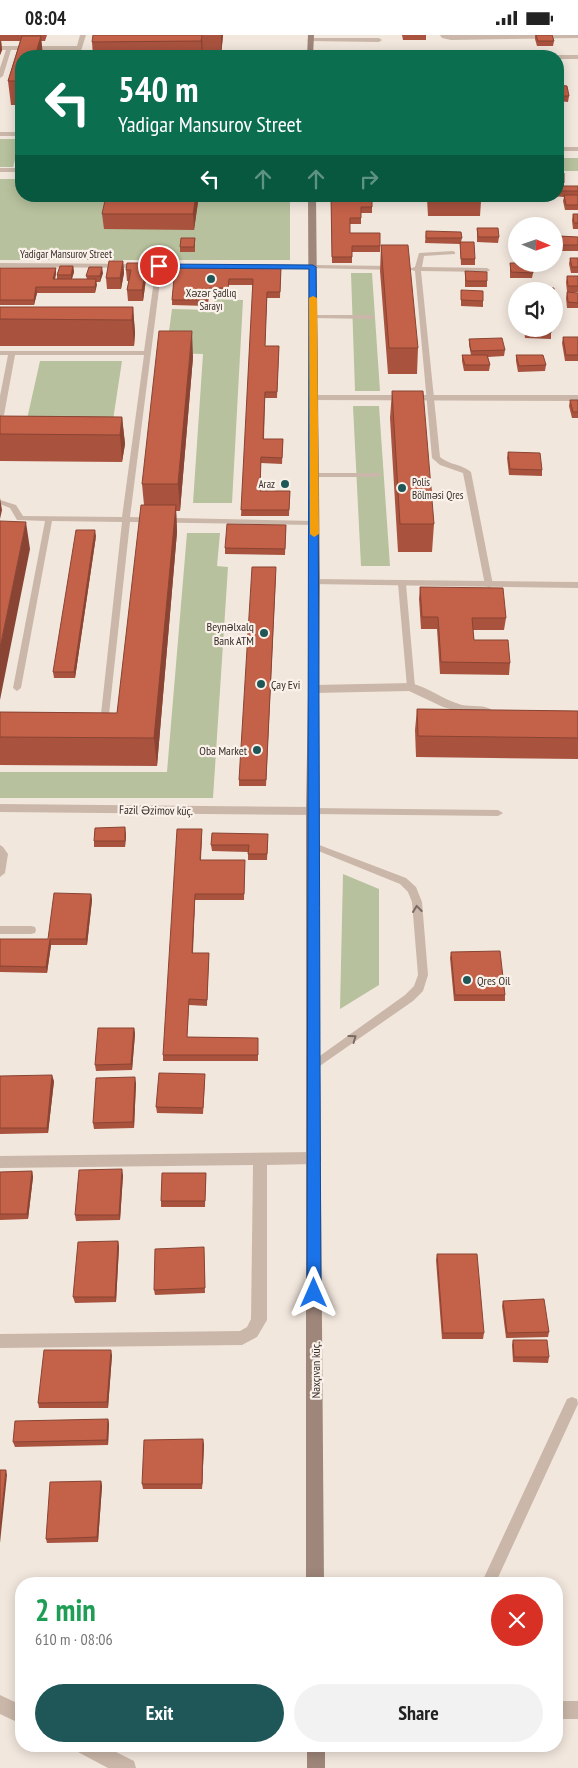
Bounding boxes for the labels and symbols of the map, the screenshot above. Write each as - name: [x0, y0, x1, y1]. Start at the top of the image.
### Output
- north arrow: [508, 217, 562, 273]
- pin: [138, 245, 180, 287]
- street label: Yadigar Mansurov Street: [20, 247, 112, 261]
- marker: Xəzər Şadlıq Sarayı: [205, 273, 217, 285]
- place label: Xəzər Şadlıq Sarayı: [186, 286, 237, 313]
- place label: Polis Bölməsi Qres: [412, 475, 464, 502]
- place label: Araz: [258, 477, 275, 491]
- marker: Araz: [279, 478, 291, 490]
- marker: Polis Bölməsi Qres: [396, 482, 408, 494]
- place label: Beynəlxalq Bank ATM: [207, 619, 254, 648]
- marker: Beynəlxalq Bank ATM: [258, 627, 270, 639]
- place label: Çay Evi: [271, 677, 300, 692]
- marker: Çay Evi: [255, 678, 267, 690]
- place label: Oba Market: [199, 743, 248, 758]
- marker: Oba Market: [251, 744, 263, 756]
- street label: Fazil Əzimov küç.: [119, 802, 193, 818]
- one-way arrow: [412, 904, 423, 912]
- place label: Qres Oil: [477, 973, 511, 988]
- marker: Qres Oil: [461, 974, 473, 986]
- one-way arrow: [347, 1035, 357, 1044]
- position arrow: [287, 1266, 339, 1318]
- street label: Naxçıvan küç.: [308, 1342, 323, 1398]

